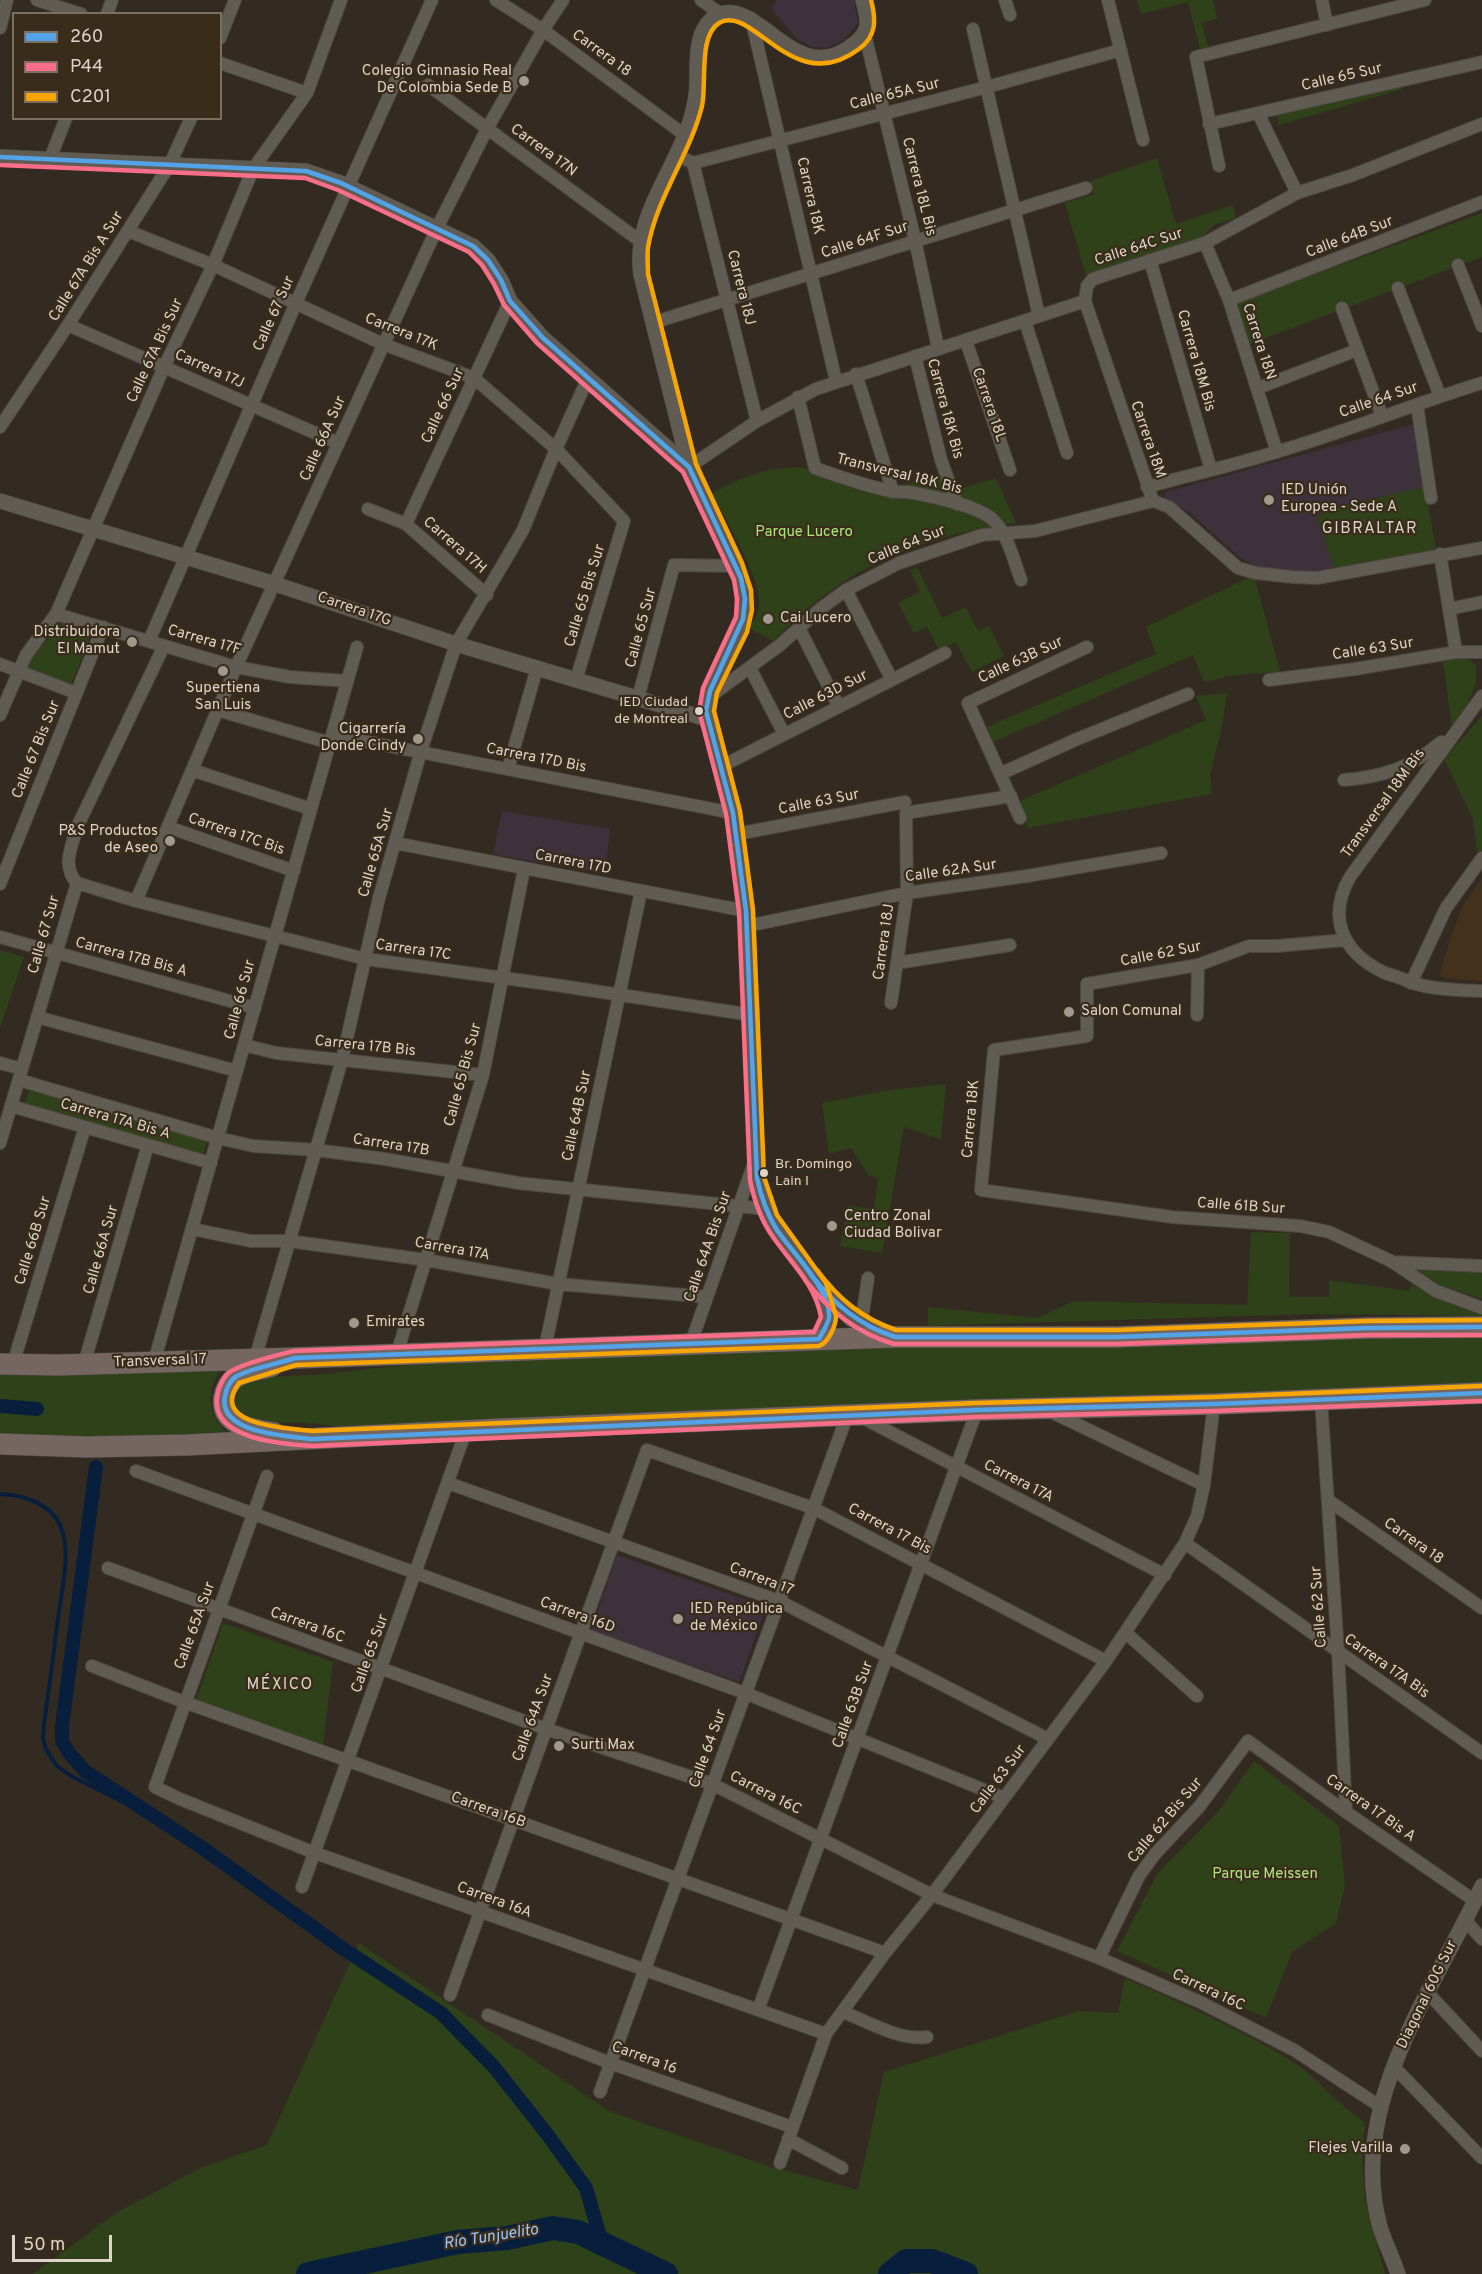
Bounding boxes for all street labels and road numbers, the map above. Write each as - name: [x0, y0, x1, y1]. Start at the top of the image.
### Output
- street label: Carrera 18: [568, 26, 634, 82]
- street label: Calle 65 Sur: [1300, 60, 1384, 96]
- street label: Calle 65A Sur: [848, 75, 942, 115]
- street label: Carrera 17N: [506, 121, 580, 181]
- street label: Carrera 18L Bis: [897, 136, 939, 238]
- street label: Carrera 18K: [791, 156, 827, 236]
- street label: Calle 67A Bis A Sur: [46, 208, 128, 326]
- street label: Calle 64B Sur: [1304, 213, 1396, 263]
- street label: Calle 64F Sur: [819, 218, 911, 264]
- street label: Calle 64C Sur: [1093, 225, 1185, 271]
- street label: Carrera 18J: [722, 248, 758, 328]
- street label: Calle 67 Sur: [250, 274, 300, 354]
- street label: Calle 67A Bis Sur: [124, 296, 188, 406]
- street label: Carrera 18N: [1237, 301, 1279, 383]
- street label: Carrera 18M Bis: [1172, 308, 1218, 414]
- street label: Carrera 17K: [362, 310, 440, 356]
- street label: Carrera 17J: [171, 347, 247, 393]
- street label: Carrera 18K Bis: [922, 357, 966, 461]
- street label: Calle 66 Sur: [419, 365, 469, 447]
- street label: Carrera 18L: [967, 366, 1009, 444]
- street label: Calle 64 Sur: [1337, 379, 1421, 423]
- street label: Calle 66A Sur: [297, 393, 351, 485]
- street label: Carrera 18M: [1125, 399, 1169, 481]
- street label: Transversal 18K Bis: [834, 451, 964, 499]
- street label: Carrera 17H: [419, 514, 489, 578]
- street label: Calle 64 Sur: [866, 522, 948, 570]
- street label: Calle 65 Bis Sur: [562, 542, 610, 650]
- street label: Calle 65 Sur: [623, 586, 661, 670]
- street label: Carrera 17G: [315, 589, 393, 631]
- street label: Carrera 17F: [165, 622, 243, 660]
- street label: Calle 63B Sur: [976, 633, 1066, 689]
- street label: Calle 63 Sur: [1331, 635, 1415, 665]
- street label: Calle 63D Sur: [781, 667, 871, 725]
- street label: Calle 67 Bis Sur: [9, 698, 65, 802]
- street label: Carrera 17D Bis: [484, 740, 588, 778]
- street label: Transversal 18M Bis: [1338, 746, 1430, 862]
- street label: Calle 63 Sur: [777, 786, 861, 820]
- street label: Calle 65A Sur: [356, 806, 398, 900]
- street label: Carrera 17C Bis: [185, 810, 287, 860]
- street label: Carrera 17D: [533, 847, 613, 879]
- street label: Calle 62A Sur: [904, 857, 998, 887]
- street label: Calle 67 Sur: [25, 894, 65, 976]
- street label: Carrera 18J: [871, 903, 899, 981]
- street label: Carrera 17B Bis A: [73, 934, 189, 982]
- street label: Carrera 17C: [374, 937, 452, 965]
- street label: Calle 62 Sur: [1119, 938, 1203, 972]
- street label: Calle 66 Sur: [222, 958, 260, 1042]
- street label: Calle 65 Bis Sur: [442, 1021, 486, 1129]
- street label: Carrera 17B Bis: [314, 1033, 416, 1061]
- street label: Calle 64B Sur: [560, 1069, 596, 1163]
- street label: Carrera 18K: [960, 1079, 984, 1159]
- street label: Carrera 17A Bis A: [58, 1096, 172, 1144]
- street label: Carrera 17B: [351, 1131, 431, 1161]
- street label: Calle 64A Bis Sur: [682, 1189, 736, 1305]
- street label: Calle 66B Sur: [12, 1195, 56, 1287]
- street label: Calle 61B Sur: [1196, 1195, 1286, 1219]
- street label: Calle 66A Sur: [81, 1203, 123, 1297]
- street label: Carrera 17A: [413, 1235, 491, 1265]
- street label: Transversal 17: [113, 1351, 207, 1373]
- street label: Carrera 17A: [980, 1457, 1056, 1507]
- street label: Carrera 17 Bis: [844, 1501, 934, 1559]
- street label: Carrera 18: [1380, 1515, 1446, 1569]
- street label: Carrera 17: [726, 1559, 796, 1601]
- street label: Calle 62 Sur: [1308, 1565, 1332, 1649]
- street label: Calle 65A Sur: [172, 1580, 220, 1672]
- street label: Carrera 16D: [537, 1594, 617, 1638]
- street label: Carrera 16C: [267, 1604, 347, 1648]
- street label: Calle 65 Sur: [348, 1612, 394, 1696]
- street label: Carrera 17A Bis: [1340, 1631, 1432, 1703]
- street label: Calle 63B Sur: [830, 1659, 878, 1751]
- street label: Calle 64A Sur: [510, 1672, 558, 1764]
- street label: Calle 64 Sur: [686, 1707, 732, 1791]
- street label: Calle 63 Sur: [967, 1742, 1031, 1818]
- street label: Carrera 16C: [726, 1768, 804, 1820]
- street label: Carrera 17 Bis A: [1322, 1771, 1418, 1847]
- street label: Calle 62 Bis Sur: [1125, 1775, 1207, 1867]
- street label: Carrera 16B: [448, 1789, 528, 1833]
- street label: Carrera 16A: [454, 1879, 534, 1923]
- street label: Diagonal 60G Sur: [1394, 1938, 1462, 2052]
- street label: Carrera 16C: [1169, 1966, 1247, 2016]
- street label: Carrera 16: [609, 2039, 679, 2079]

